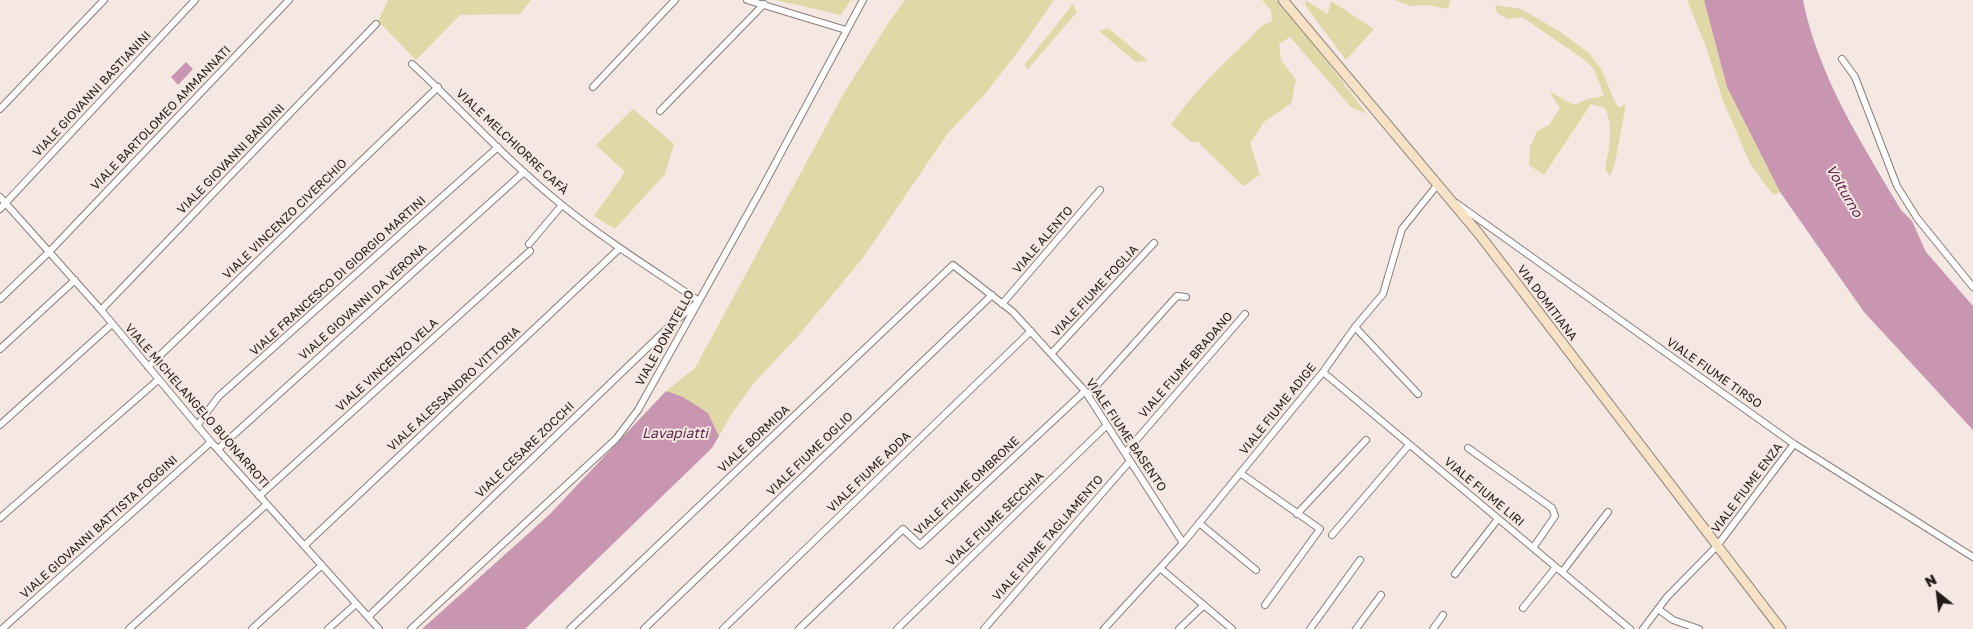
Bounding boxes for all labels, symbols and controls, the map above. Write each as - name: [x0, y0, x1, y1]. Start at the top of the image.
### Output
- street label: VIALE GIOVANNI BASTIANINI: [30, 28, 154, 160]
- street label: VIALE BARTOLOMEO AMMANNATI: [88, 43, 234, 193]
- street label: VIALE MELCHIORRE CAFÀ: [453, 86, 571, 198]
- street label: VIALE GIOVANNI BANDINI: [174, 101, 288, 217]
- street label: VIALE VINCENZO CIVERCHIO: [220, 156, 350, 282]
- water label: Volturno: [1822, 162, 1866, 220]
- street label: VIALE FRANCESCO DI GIORGIO MARTINI: [247, 193, 429, 359]
- street label: VIALE ALENTO: [1010, 203, 1076, 277]
- street label: VIALE GIOVANNI DA VERONA: [296, 241, 430, 363]
- street label: VIALE FIUME FOGLIA: [1049, 242, 1141, 340]
- street label: VIA DOMITIANA: [1514, 262, 1580, 344]
- street label: VIALE DONATELLO: [633, 288, 697, 388]
- street label: VIALE FIUME BRADANO: [1136, 309, 1236, 421]
- street label: VIALE VINCENZO VELA: [333, 315, 441, 415]
- street label: VIALE MICHELANGELO BUONARROTI: [122, 321, 272, 491]
- street label: VIALE ALESSANDRO VITTORIA: [385, 324, 523, 454]
- street label: VIALE FIUME TIRSO: [1663, 335, 1765, 411]
- street label: VIALE FIUME ADIGE: [1237, 360, 1319, 458]
- street label: VIALE FIUME BASENTO: [1083, 376, 1169, 494]
- street label: VIALE CESARE ZOCCHI: [473, 399, 577, 501]
- street label: VIALE BORMIDA: [715, 402, 793, 476]
- street label: VIALE FIUME OGLIO: [764, 409, 856, 499]
- water label: Lavapiatti: [642, 426, 708, 442]
- street label: VIALE FIUME ADDA: [824, 429, 914, 515]
- street label: VIALE FIUME OMBRONE: [912, 434, 1022, 538]
- street label: VIALE FIUME ENZA: [1708, 440, 1786, 536]
- street label: VIALE GIOVANNI BATTISTA FOGGINI: [17, 453, 181, 601]
- street label: VIALE FIUME LIRI: [1441, 454, 1527, 530]
- street label: VIALE FIUME SECCHIA: [943, 469, 1047, 569]
- street label: VIALE FIUME TAGLIAMENTO: [990, 472, 1106, 604]
- north arrow: [1913, 569, 1963, 619]
- text: N: [1922, 570, 1939, 590]

